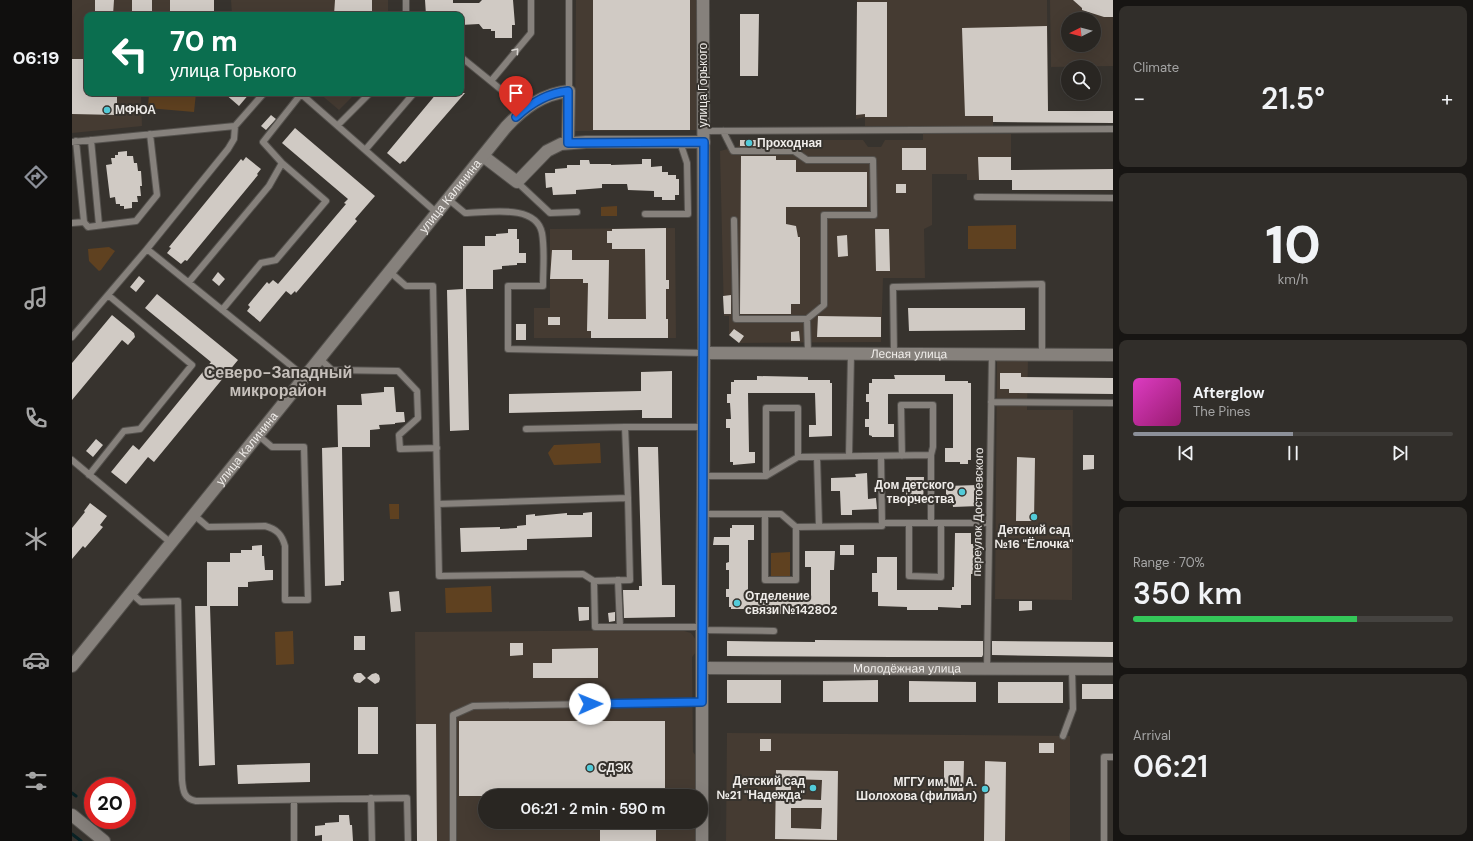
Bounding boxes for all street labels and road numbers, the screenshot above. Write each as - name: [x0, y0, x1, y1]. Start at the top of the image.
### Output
- street label: улица Горького: [695, 43, 711, 127]
- street label: улица Калинина: [416, 156, 485, 237]
- street label: Лесная улица: [871, 346, 948, 362]
- street label: улица Калинина: [212, 408, 282, 489]
- street label: переулок Достоевского: [969, 447, 987, 577]
- street label: Молодёжная улица: [853, 660, 961, 677]

